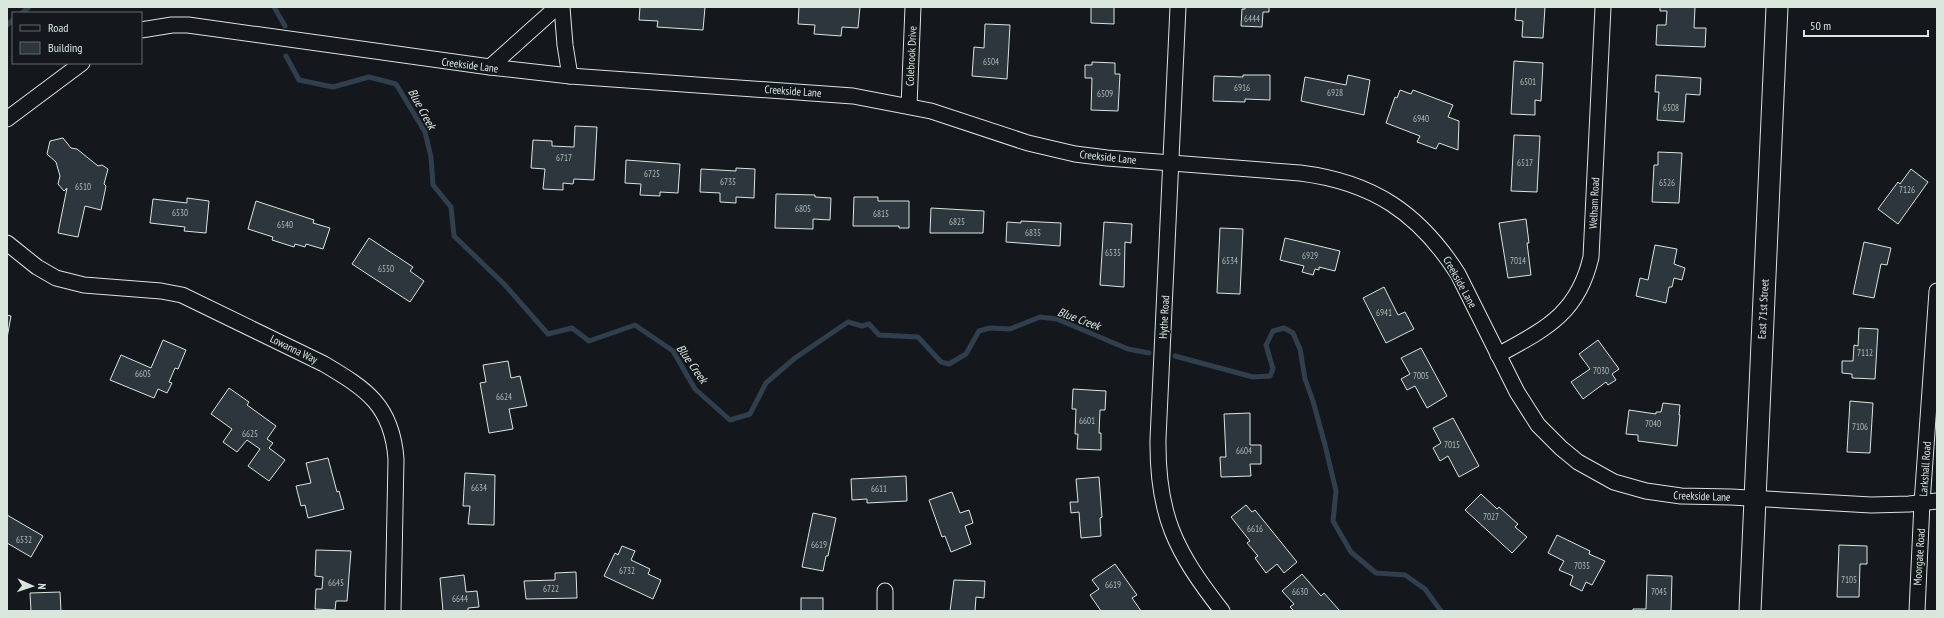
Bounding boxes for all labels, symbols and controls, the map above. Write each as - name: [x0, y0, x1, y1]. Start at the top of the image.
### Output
- legend: [12, 12, 142, 64]
- scale bar: [1804, 12, 1928, 38]
- house number: 6444: [1244, 13, 1260, 24]
- text: 50 m: [1810, 18, 1831, 33]
- text: Road: [48, 20, 68, 35]
- street label: Colebrook Drive: [902, 25, 920, 86]
- text: Building: [48, 40, 83, 55]
- street label: Creekside Lane: [441, 55, 500, 75]
- house number: 6504: [983, 56, 999, 67]
- house number: 6501: [1520, 76, 1536, 87]
- street label: Creekside Lane: [764, 82, 822, 100]
- house number: 6916: [1234, 82, 1250, 93]
- water label: Blue Creek: [405, 86, 440, 133]
- house number: 6928: [1327, 87, 1343, 98]
- house number: 6509: [1097, 88, 1113, 99]
- house number: 6508: [1663, 102, 1679, 113]
- house number: 6940: [1413, 113, 1429, 124]
- street label: Creekside Lane: [1079, 147, 1138, 167]
- house number: 6717: [556, 152, 572, 163]
- house number: 6517: [1517, 157, 1533, 168]
- house number: 6725: [644, 168, 660, 179]
- house number: 6735: [720, 176, 736, 187]
- street label: Welham Road: [1586, 177, 1602, 229]
- house number: 6526: [1659, 177, 1675, 188]
- house number: 6510: [75, 181, 91, 192]
- house number: 7126: [1899, 184, 1915, 195]
- house number: 6805: [795, 203, 811, 214]
- house number: 6530: [172, 207, 188, 218]
- house number: 6815: [873, 208, 889, 219]
- house number: 6825: [949, 216, 965, 227]
- house number: 6540: [277, 219, 293, 230]
- house number: 6835: [1025, 227, 1041, 238]
- house number: 6535: [1105, 247, 1121, 258]
- house number: 6929: [1302, 250, 1318, 261]
- street label: Creekside Lane: [1440, 254, 1480, 311]
- house number: 6534: [1222, 255, 1238, 266]
- house number: 7014: [1510, 255, 1526, 266]
- house number: 6550: [378, 263, 394, 274]
- street label: East 71st Street: [1754, 279, 1772, 339]
- street label: Hythe Road: [1156, 295, 1172, 339]
- water label: Blue Creek: [1056, 304, 1104, 334]
- house number: 6941: [1376, 307, 1392, 318]
- street label: Lowanna Way: [268, 331, 321, 367]
- water label: Blue Creek: [674, 341, 712, 387]
- house number: 7112: [1857, 347, 1873, 358]
- house number: 7030: [1593, 365, 1609, 376]
- house number: 6605: [135, 368, 151, 379]
- house number: 7005: [1413, 370, 1429, 381]
- house number: 6624: [496, 391, 512, 402]
- house number: 6601: [1079, 415, 1095, 426]
- house number: 7040: [1645, 418, 1661, 429]
- house number: 7106: [1852, 421, 1868, 432]
- house number: 6625: [242, 428, 258, 439]
- house number: 7015: [1444, 439, 1460, 450]
- street label: Larkshall Road: [1916, 441, 1934, 497]
- house number: 6604: [1236, 445, 1252, 456]
- house number: 6634: [471, 482, 487, 493]
- house number: 6611: [871, 483, 887, 494]
- street label: Creekside Lane: [1673, 488, 1731, 504]
- house number: 7027: [1483, 511, 1499, 522]
- house number: 6616: [1247, 523, 1263, 534]
- street label: Moorgate Road: [1910, 528, 1928, 586]
- house number: 6532: [16, 534, 32, 545]
- house number: 6619: [811, 539, 827, 550]
- house number: 7035: [1574, 560, 1590, 571]
- house number: 6732: [619, 565, 635, 576]
- north arrow: [12, 566, 52, 606]
- house number: 7105: [1841, 574, 1857, 585]
- house number: 6645: [328, 577, 344, 588]
- house number: 6619: [1105, 579, 1121, 590]
- text: N: [35, 583, 49, 590]
- house number: 6722: [543, 583, 559, 594]
- house number: 6630: [1292, 586, 1308, 597]
- house number: 7045: [1651, 586, 1667, 597]
- house number: 6644: [452, 593, 468, 604]

